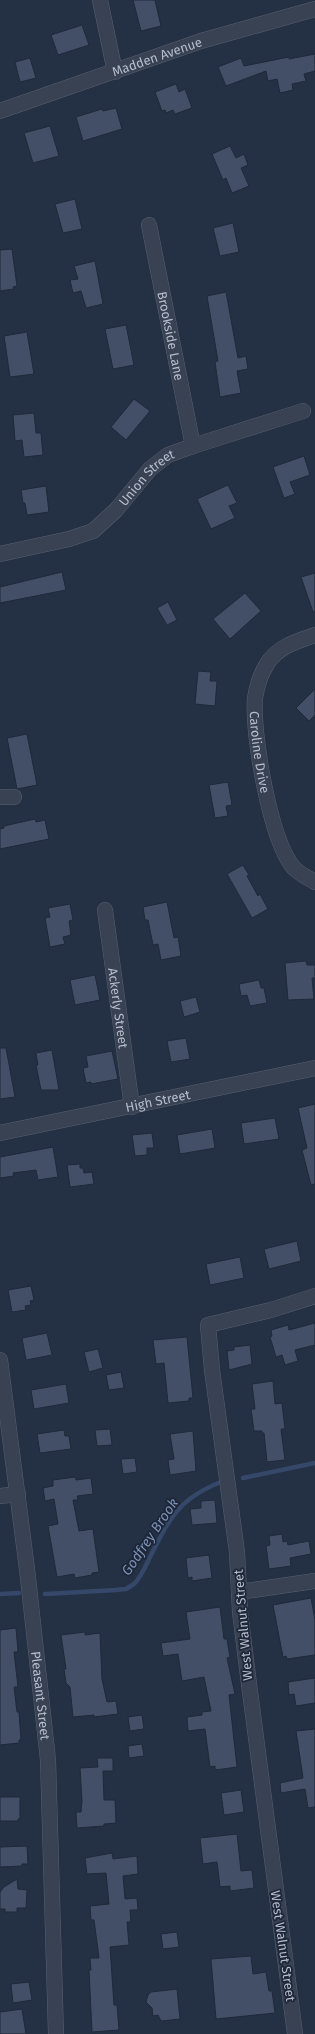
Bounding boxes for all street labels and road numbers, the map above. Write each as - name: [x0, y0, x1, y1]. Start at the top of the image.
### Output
- street label: Madden Avenue: [110, 34, 204, 79]
- street label: Brookside Lane: [155, 290, 187, 382]
- street label: Union Street: [115, 446, 176, 509]
- street label: Caroline Drive: [247, 711, 273, 794]
- street label: Ackerly Street: [105, 967, 131, 1050]
- street label: High Street: [124, 1086, 192, 1114]
- street label: West Walnut Street: [231, 1568, 255, 1681]
- street label: Pleasant Street: [29, 1650, 53, 1741]
- street label: West Walnut Street: [268, 1890, 298, 2003]

